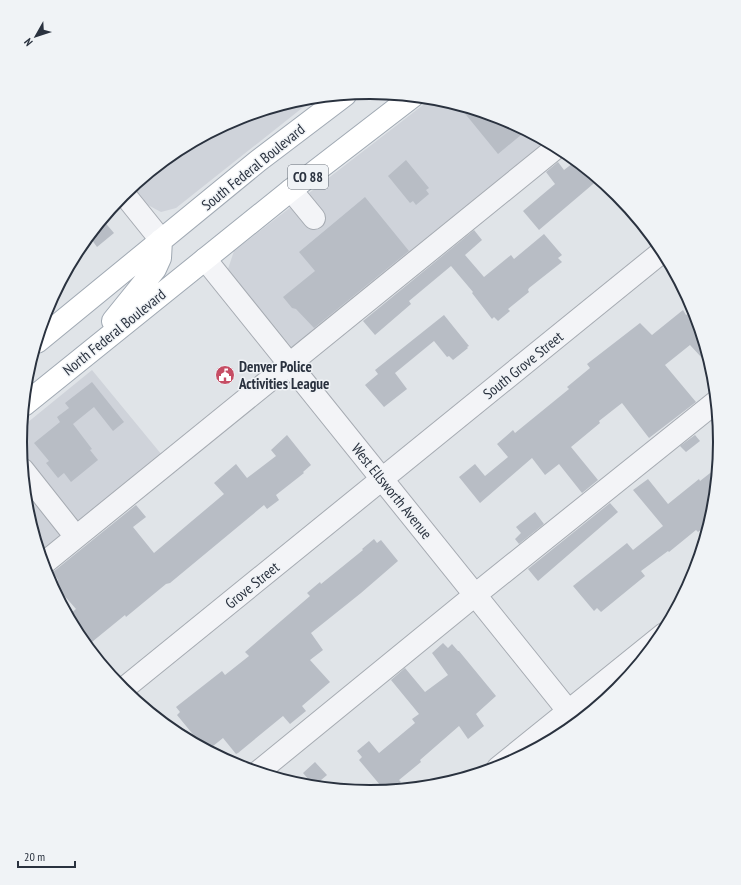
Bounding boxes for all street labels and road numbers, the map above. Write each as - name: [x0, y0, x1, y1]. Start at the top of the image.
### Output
- street label: South Federal Boulevard: [198, 120, 308, 214]
- road number: CO 88: [288, 165, 328, 189]
- street label: North Federal Boulevard: [59, 285, 169, 379]
- street label: South Grove Street: [479, 327, 567, 403]
- street label: West Ellsworth Avenue: [348, 439, 436, 543]
- street label: Grove Street: [221, 557, 283, 613]

